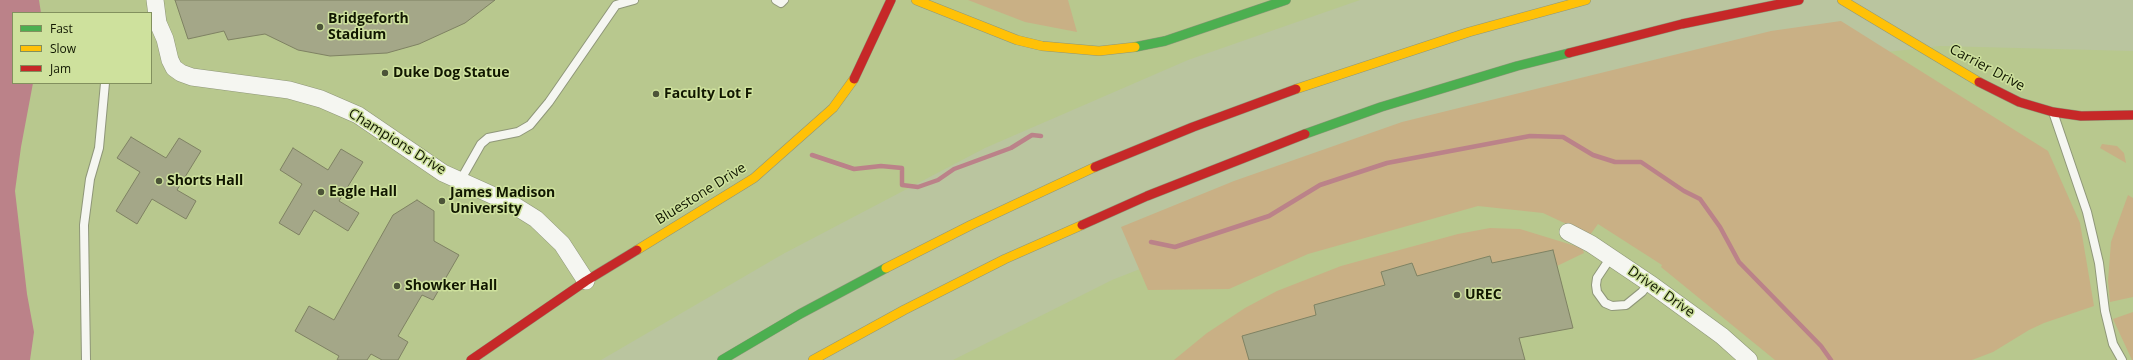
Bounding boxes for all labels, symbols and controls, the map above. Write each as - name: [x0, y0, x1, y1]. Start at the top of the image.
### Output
- place label: Bridgeforth Stadium: [328, 11, 409, 44]
- legend: [12, 12, 152, 84]
- text: Fast: [50, 20, 73, 37]
- marker: Bridgeforth Stadium: [315, 22, 325, 32]
- text: Slow: [50, 40, 76, 57]
- street label: Carrier Drive: [1946, 41, 2028, 95]
- text: Jam: [50, 60, 71, 77]
- place label: Duke Dog Statue: [393, 65, 510, 81]
- marker: Duke Dog Statue: [380, 68, 390, 78]
- place label: Faculty Lot F: [664, 86, 752, 102]
- marker: Faculty Lot F: [651, 89, 661, 99]
- street label: Champions Drive: [345, 105, 449, 179]
- street label: Bluestone Drive: [653, 159, 749, 229]
- place label: Shorts Hall: [167, 173, 243, 189]
- marker: Shorts Hall: [154, 176, 164, 186]
- place label: Eagle Hall: [329, 184, 397, 200]
- place label: James Madison University: [450, 185, 555, 218]
- marker: Eagle Hall: [316, 187, 326, 197]
- marker: James Madison University: [437, 196, 447, 206]
- street label: Driver Drive: [1624, 263, 1698, 321]
- place label: Showker Hall: [405, 278, 497, 294]
- marker: Showker Hall: [392, 281, 402, 291]
- place label: UREC: [1465, 287, 1502, 303]
- marker: UREC: [1452, 290, 1462, 300]

